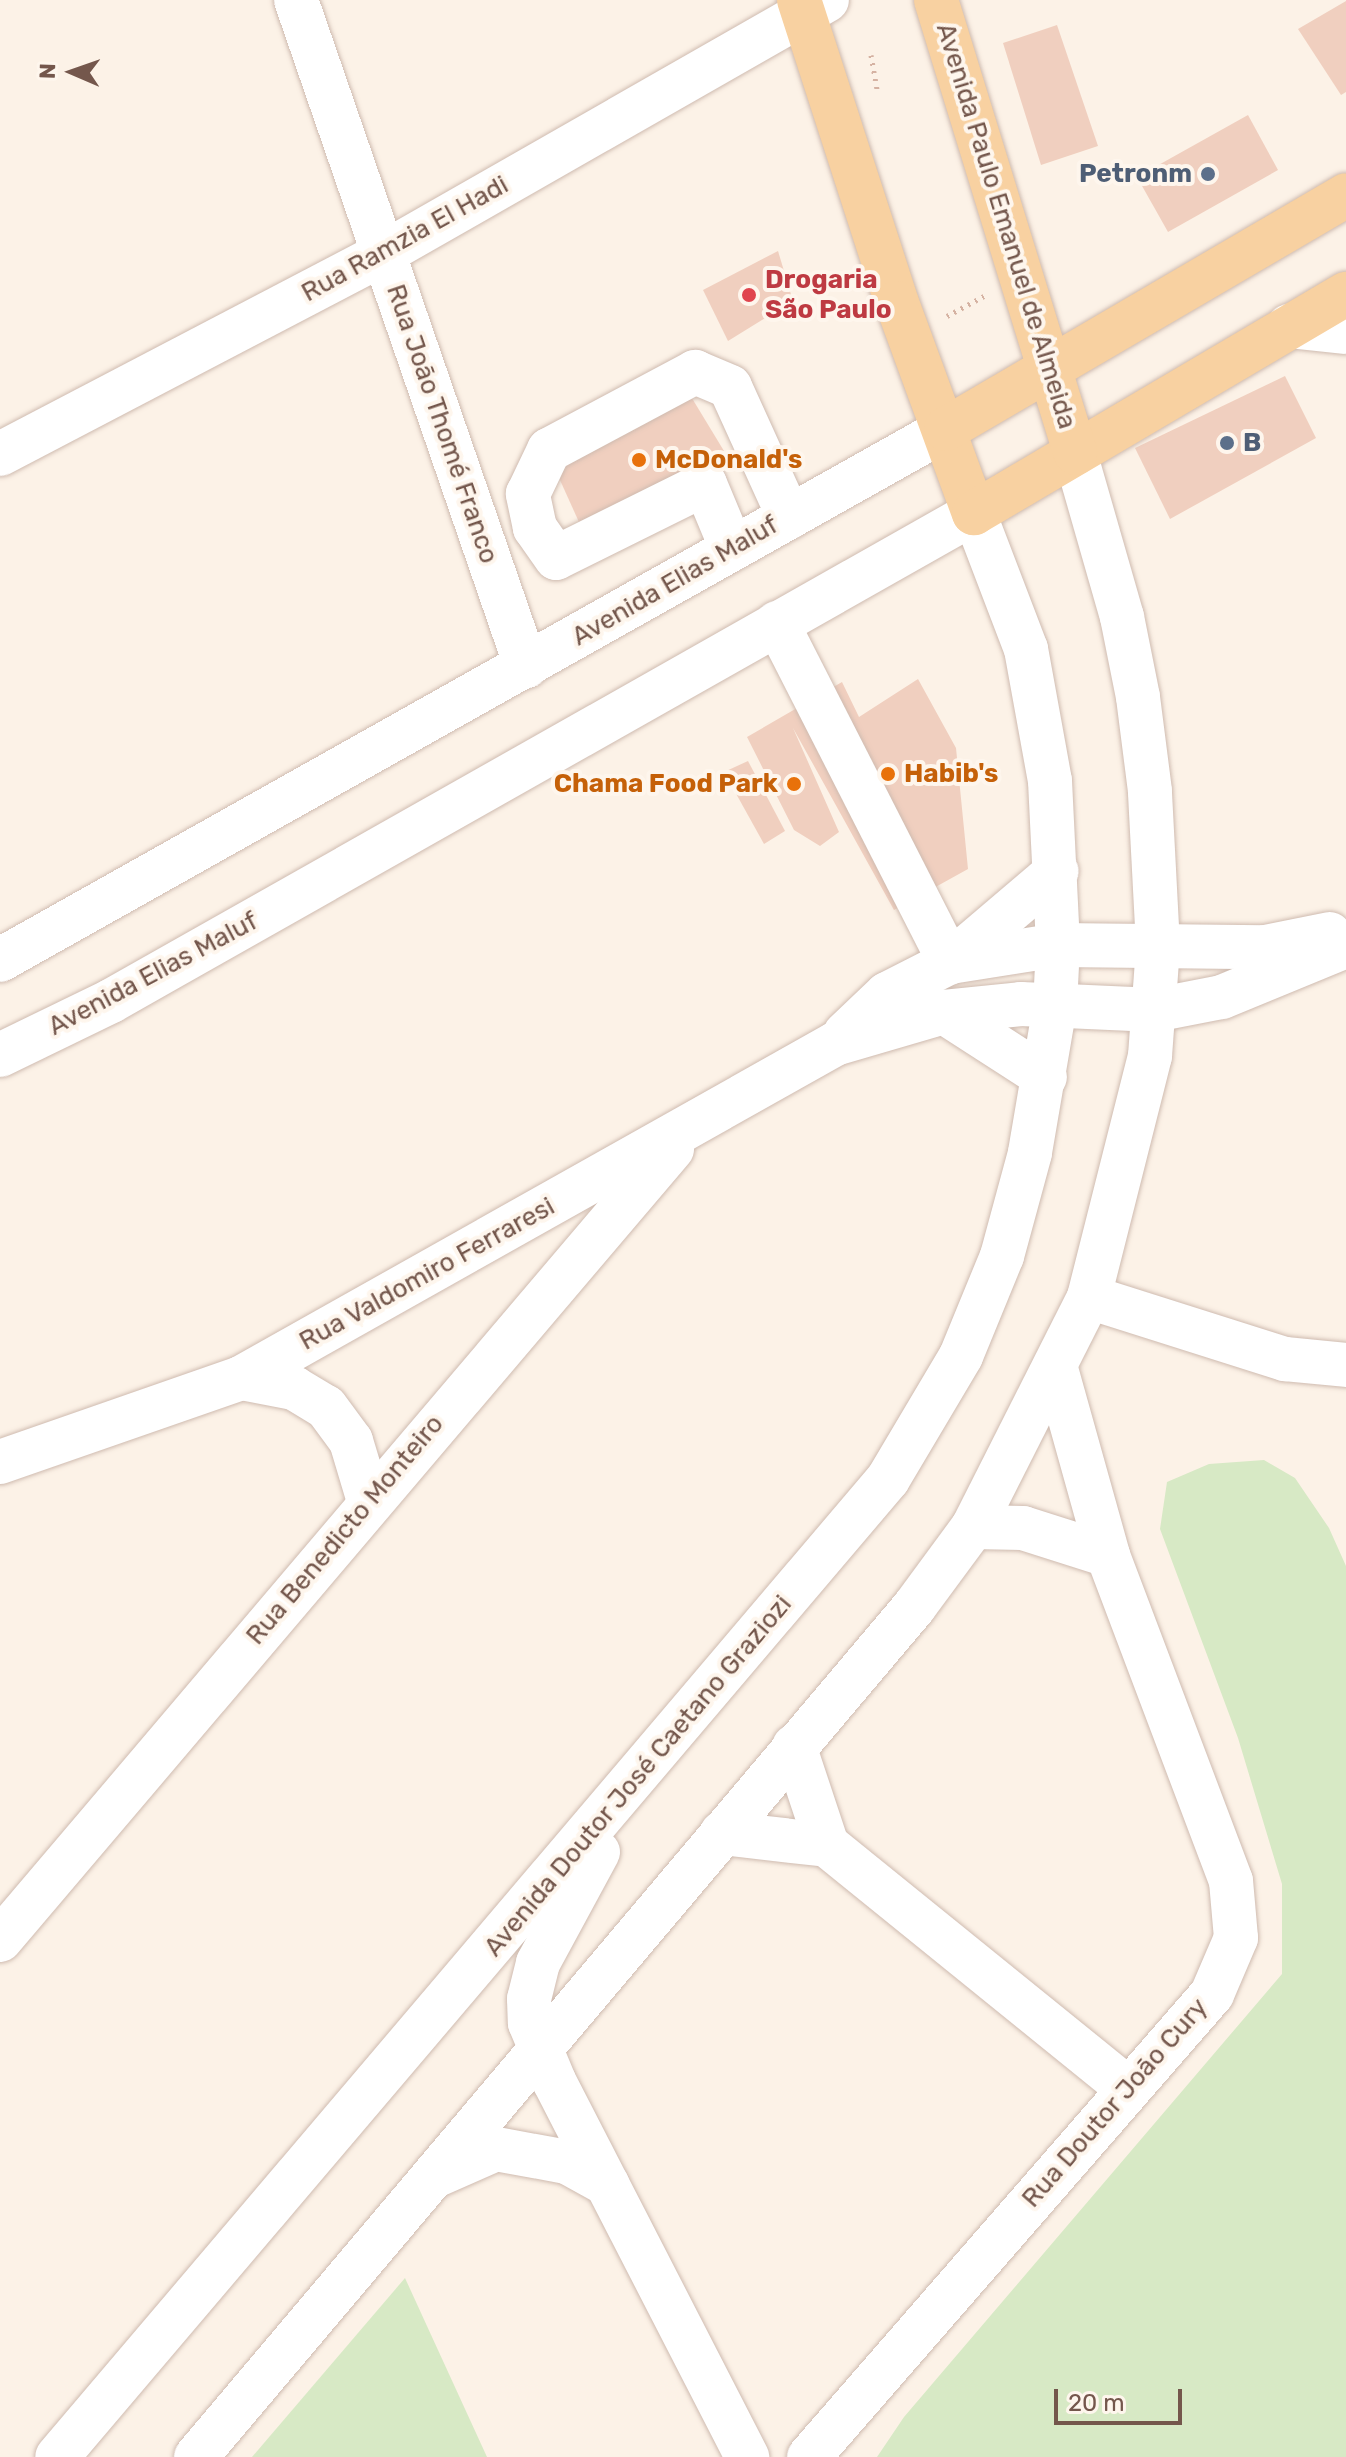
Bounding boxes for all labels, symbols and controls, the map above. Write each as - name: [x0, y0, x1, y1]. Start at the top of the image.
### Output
- street label: Avenida Paulo Emanuel de Almeida: [929, 19, 1083, 433]
- north arrow: [32, 32, 112, 112]
- text: N: [34, 63, 61, 80]
- place label: Petronm: [1079, 158, 1192, 190]
- marker: Petronm: [1199, 165, 1217, 183]
- street label: Rua Ramzia El Hadi: [296, 169, 514, 309]
- place label: Drogaria São Paulo: [765, 264, 892, 326]
- street label: Rua João Thomé Franco: [379, 280, 505, 568]
- marker: Drogaria São Paulo: [740, 286, 758, 304]
- place label: B: [1243, 427, 1261, 459]
- marker: B: [1218, 434, 1236, 452]
- place label: McDonald's: [655, 444, 802, 476]
- marker: McDonald's: [630, 451, 648, 469]
- street label: Avenida Elias Maluf: [566, 509, 784, 653]
- place label: Habib's: [904, 758, 998, 790]
- marker: Habib's: [879, 765, 897, 783]
- place label: Chama Food Park: [554, 768, 778, 800]
- marker: Chama Food Park: [785, 775, 803, 793]
- street label: Avenida Elias Maluf: [43, 906, 263, 1042]
- street label: Rua Valdomiro Ferraresi: [294, 1191, 560, 1357]
- street label: Rua Benedicto Monteiro: [240, 1409, 450, 1651]
- street label: Avenida Doutor José Caetano Graziozi: [478, 1589, 798, 1963]
- street label: Rua Doutor João Cury: [1015, 1992, 1215, 2214]
- scale bar: [1058, 2373, 1186, 2423]
- text: 20 m: [1068, 2389, 1125, 2417]

